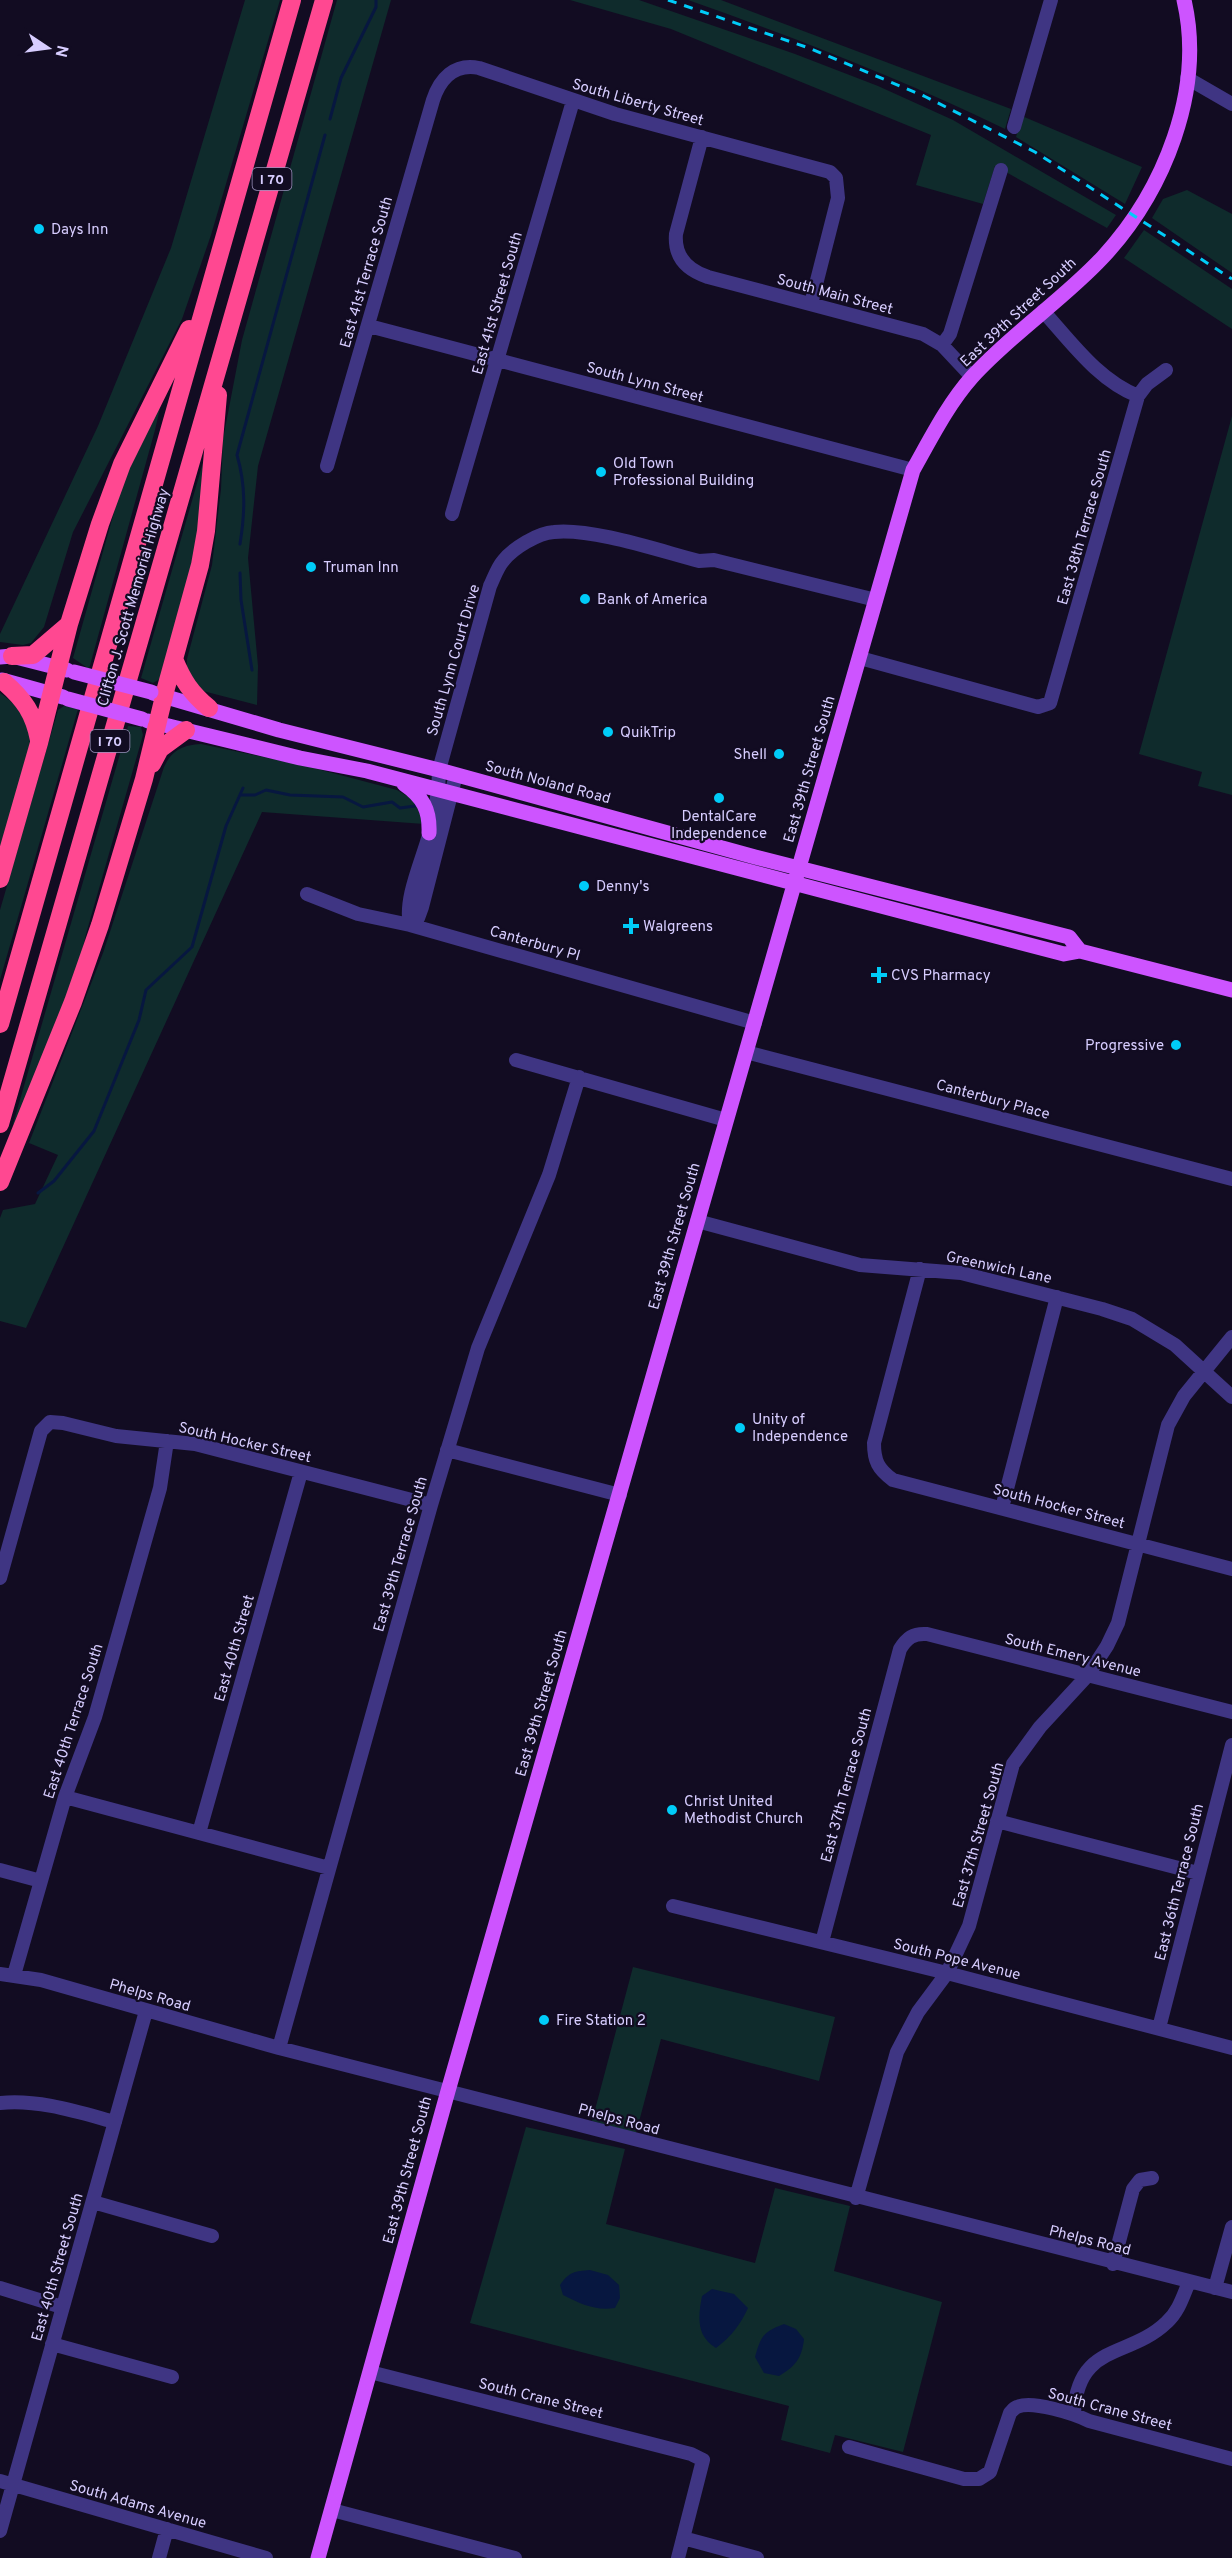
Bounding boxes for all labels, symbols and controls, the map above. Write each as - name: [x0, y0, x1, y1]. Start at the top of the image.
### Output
- north arrow: [18, 18, 78, 78]
- text: N: [50, 43, 72, 59]
- street label: South Liberty Street: [570, 76, 706, 131]
- road number: I 70: [252, 168, 292, 190]
- street label: East 41st Terrace South: [337, 195, 398, 350]
- place label: Days Inn: [51, 221, 108, 240]
- marker: Days Inn: [32, 222, 46, 236]
- street label: East 41st Street South: [469, 230, 528, 377]
- street label: East 39th Street South: [957, 254, 1081, 372]
- street label: South Main Street: [774, 271, 895, 320]
- street label: South Lynn Street: [584, 359, 705, 408]
- street label: East 38th Terrace South: [1054, 447, 1117, 607]
- place label: Old Town Professional Building: [613, 455, 754, 491]
- marker: Old Town Professional Building: [594, 465, 608, 479]
- street label: Clifton J. Scott Memorial Highway: [94, 486, 175, 709]
- place label: Truman Inn: [323, 559, 399, 578]
- marker: Truman Inn: [304, 560, 318, 574]
- street label: South Lynn Court Drive: [424, 582, 485, 738]
- place label: Bank of America: [597, 591, 707, 610]
- marker: Bank of America: [578, 592, 592, 606]
- street label: East 39th Street South: [780, 694, 841, 845]
- place label: QuikTrip: [620, 724, 676, 743]
- marker: QuikTrip: [601, 725, 615, 739]
- road number: I 70: [90, 730, 130, 752]
- place label: Shell: [733, 746, 767, 765]
- marker: Shell: [772, 747, 786, 761]
- street label: South Noland Road: [483, 758, 613, 809]
- marker: DentalCare Independence: [712, 791, 726, 805]
- place label: DentalCare Independence: [671, 808, 767, 844]
- place label: Denny's: [596, 878, 650, 897]
- marker: Denny's: [577, 879, 591, 893]
- place label: Walgreens: [643, 918, 713, 937]
- marker: Walgreens: [624, 919, 638, 933]
- street label: Canterbury Pl: [487, 922, 582, 966]
- place label: CVS Pharmacy: [891, 967, 991, 986]
- marker: CVS Pharmacy: [872, 968, 886, 982]
- place label: Progressive: [1085, 1037, 1164, 1056]
- marker: Progressive: [1169, 1038, 1183, 1052]
- street label: Canterbury Place: [934, 1076, 1052, 1125]
- street label: East 39th Street South: [645, 1161, 706, 1312]
- street label: Greenwich Lane: [944, 1248, 1053, 1289]
- place label: Unity of Independence: [752, 1411, 848, 1447]
- street label: South Hocker Street: [176, 1419, 313, 1468]
- marker: Unity of Independence: [733, 1421, 747, 1435]
- street label: East 39th Terrace South: [370, 1474, 433, 1634]
- street label: South Hocker Street: [991, 1481, 1127, 1534]
- street label: East 40th Street: [211, 1593, 260, 1704]
- street label: East 39th Street South: [512, 1628, 573, 1779]
- street label: South Emery Avenue: [1002, 1630, 1143, 1683]
- street label: East 40th Terrace South: [40, 1641, 109, 1802]
- street label: East 37th Terrace South: [818, 1706, 877, 1865]
- street label: East 37th Street South: [950, 1760, 1009, 1910]
- place label: Christ United Methodist Church: [684, 1793, 803, 1829]
- street label: East 36th Terrace South: [1152, 1802, 1209, 1963]
- marker: Christ United Methodist Church: [665, 1803, 679, 1817]
- street label: South Pope Avenue: [891, 1935, 1022, 1985]
- street label: Phelps Road: [107, 1976, 192, 2017]
- place label: Fire Station 2: [556, 2012, 646, 2031]
- marker: Fire Station 2: [537, 2013, 551, 2027]
- street label: East 39th Street South: [380, 2094, 437, 2246]
- street label: Phelps Road: [576, 2100, 662, 2140]
- street label: East 40th Street South: [28, 2191, 89, 2344]
- street label: Phelps Road: [1047, 2222, 1133, 2261]
- street label: South Crane Street: [476, 2375, 605, 2424]
- street label: South Crane Street: [1045, 2385, 1174, 2436]
- street label: South Adams Avenue: [67, 2477, 208, 2534]

